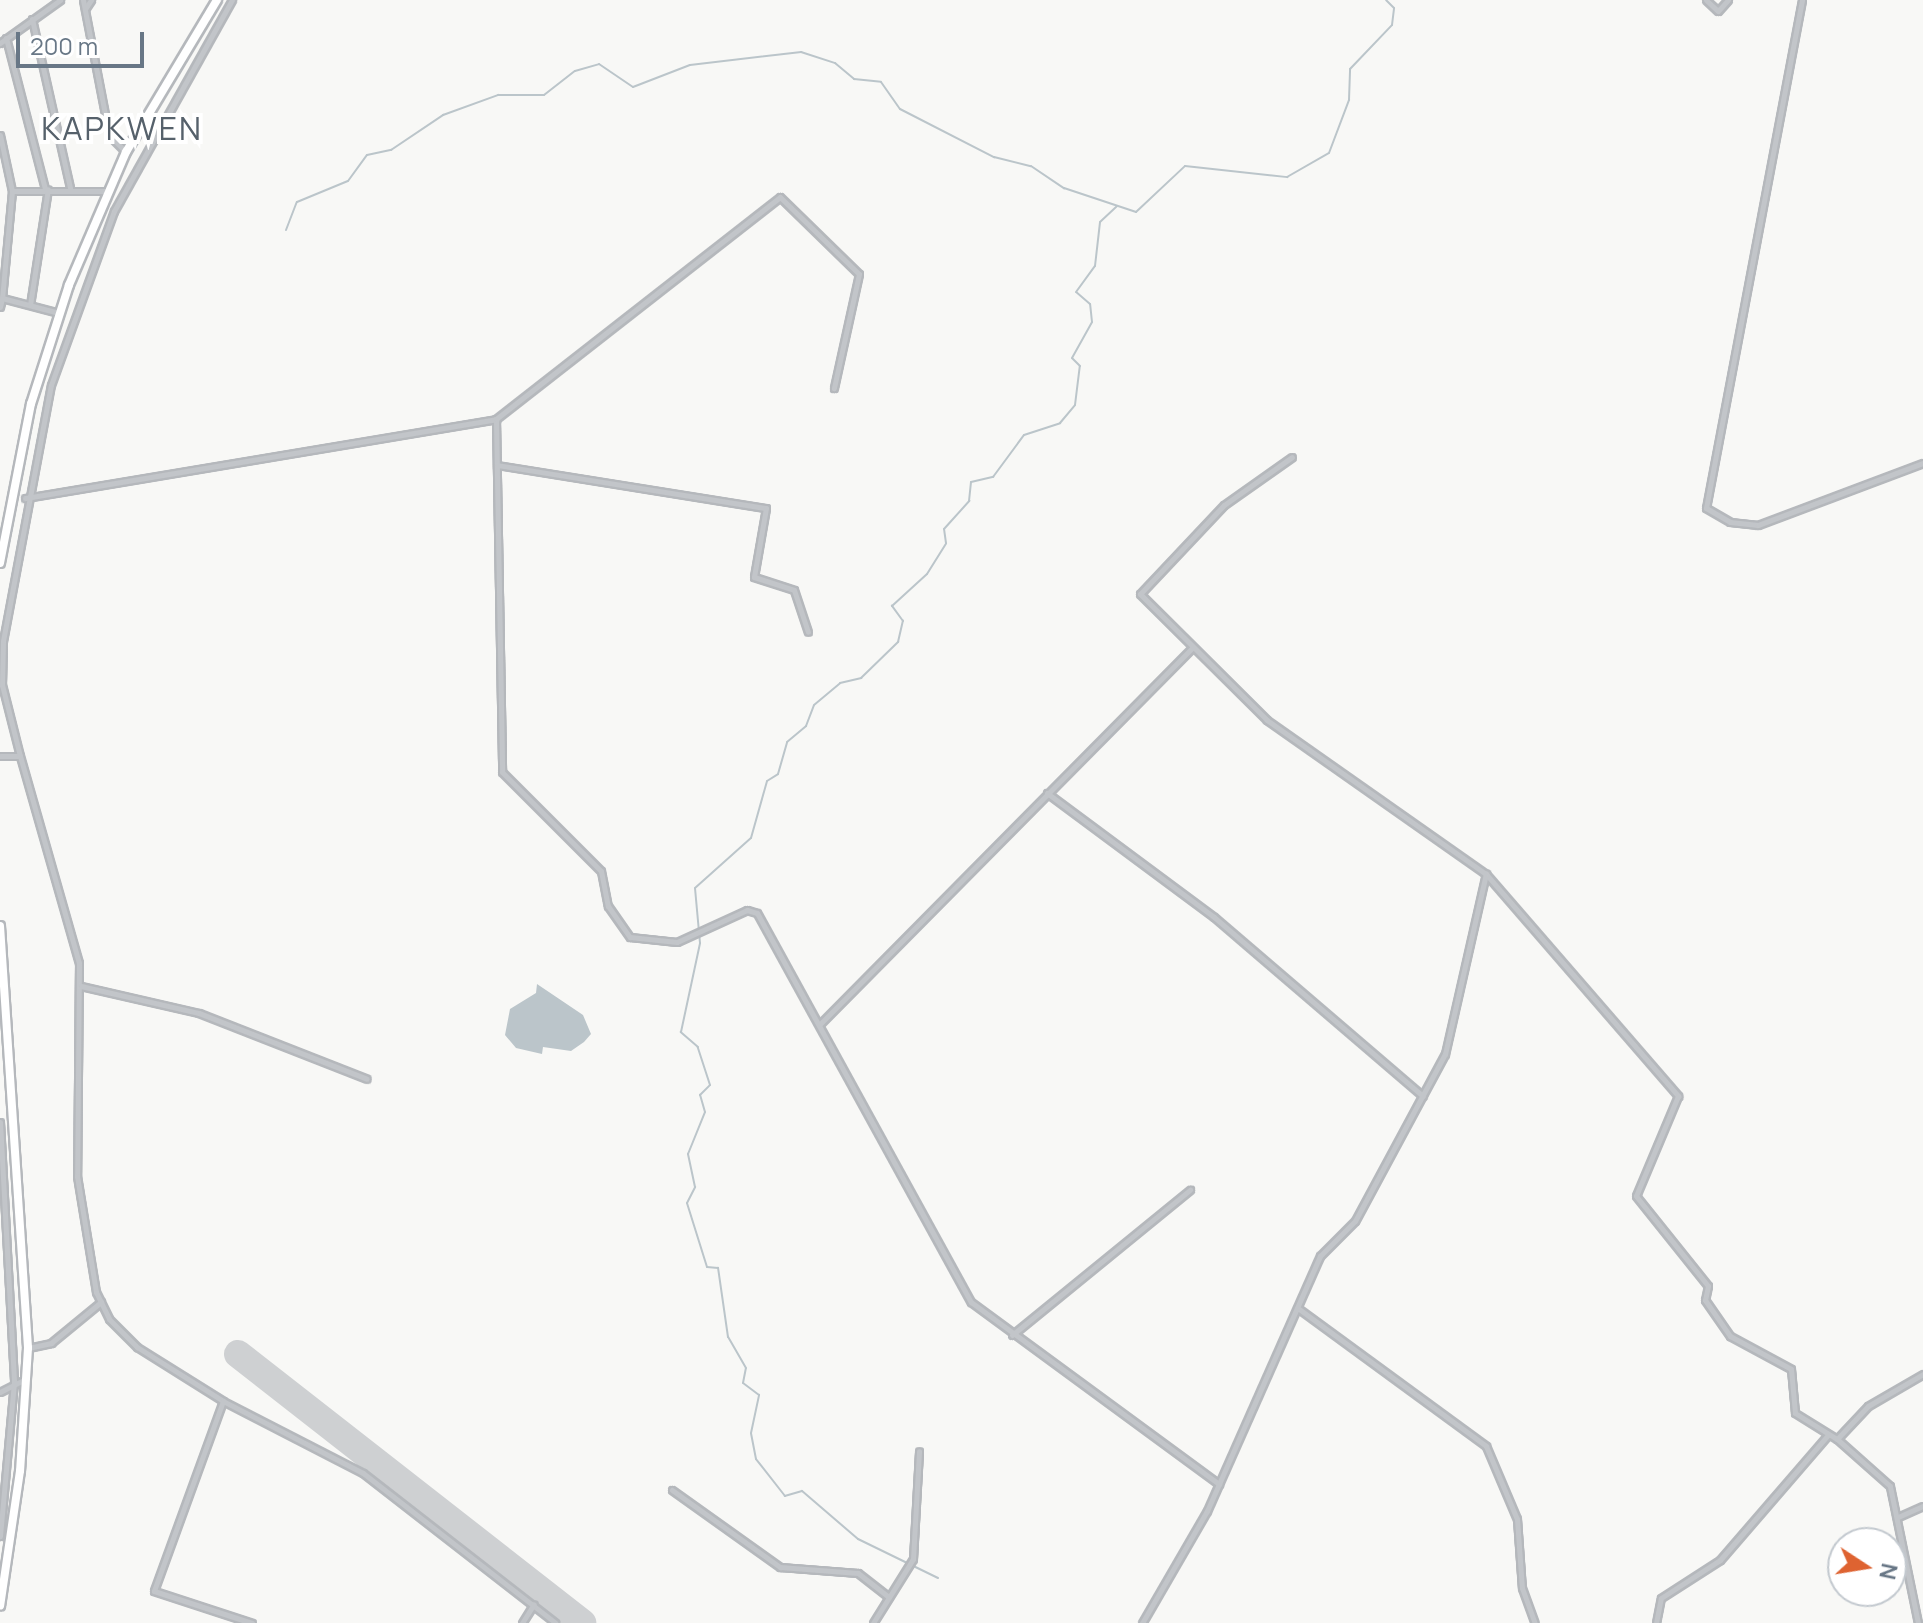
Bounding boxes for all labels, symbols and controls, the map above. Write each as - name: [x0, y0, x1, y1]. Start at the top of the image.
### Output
- scale bar: [20, 16, 148, 66]
- text: 200 m: [30, 29, 98, 62]
- district label: KAPKWEN: [41, 109, 203, 147]
- north arrow: [1827, 1527, 1907, 1607]
- text: N: [1872, 1561, 1905, 1582]

